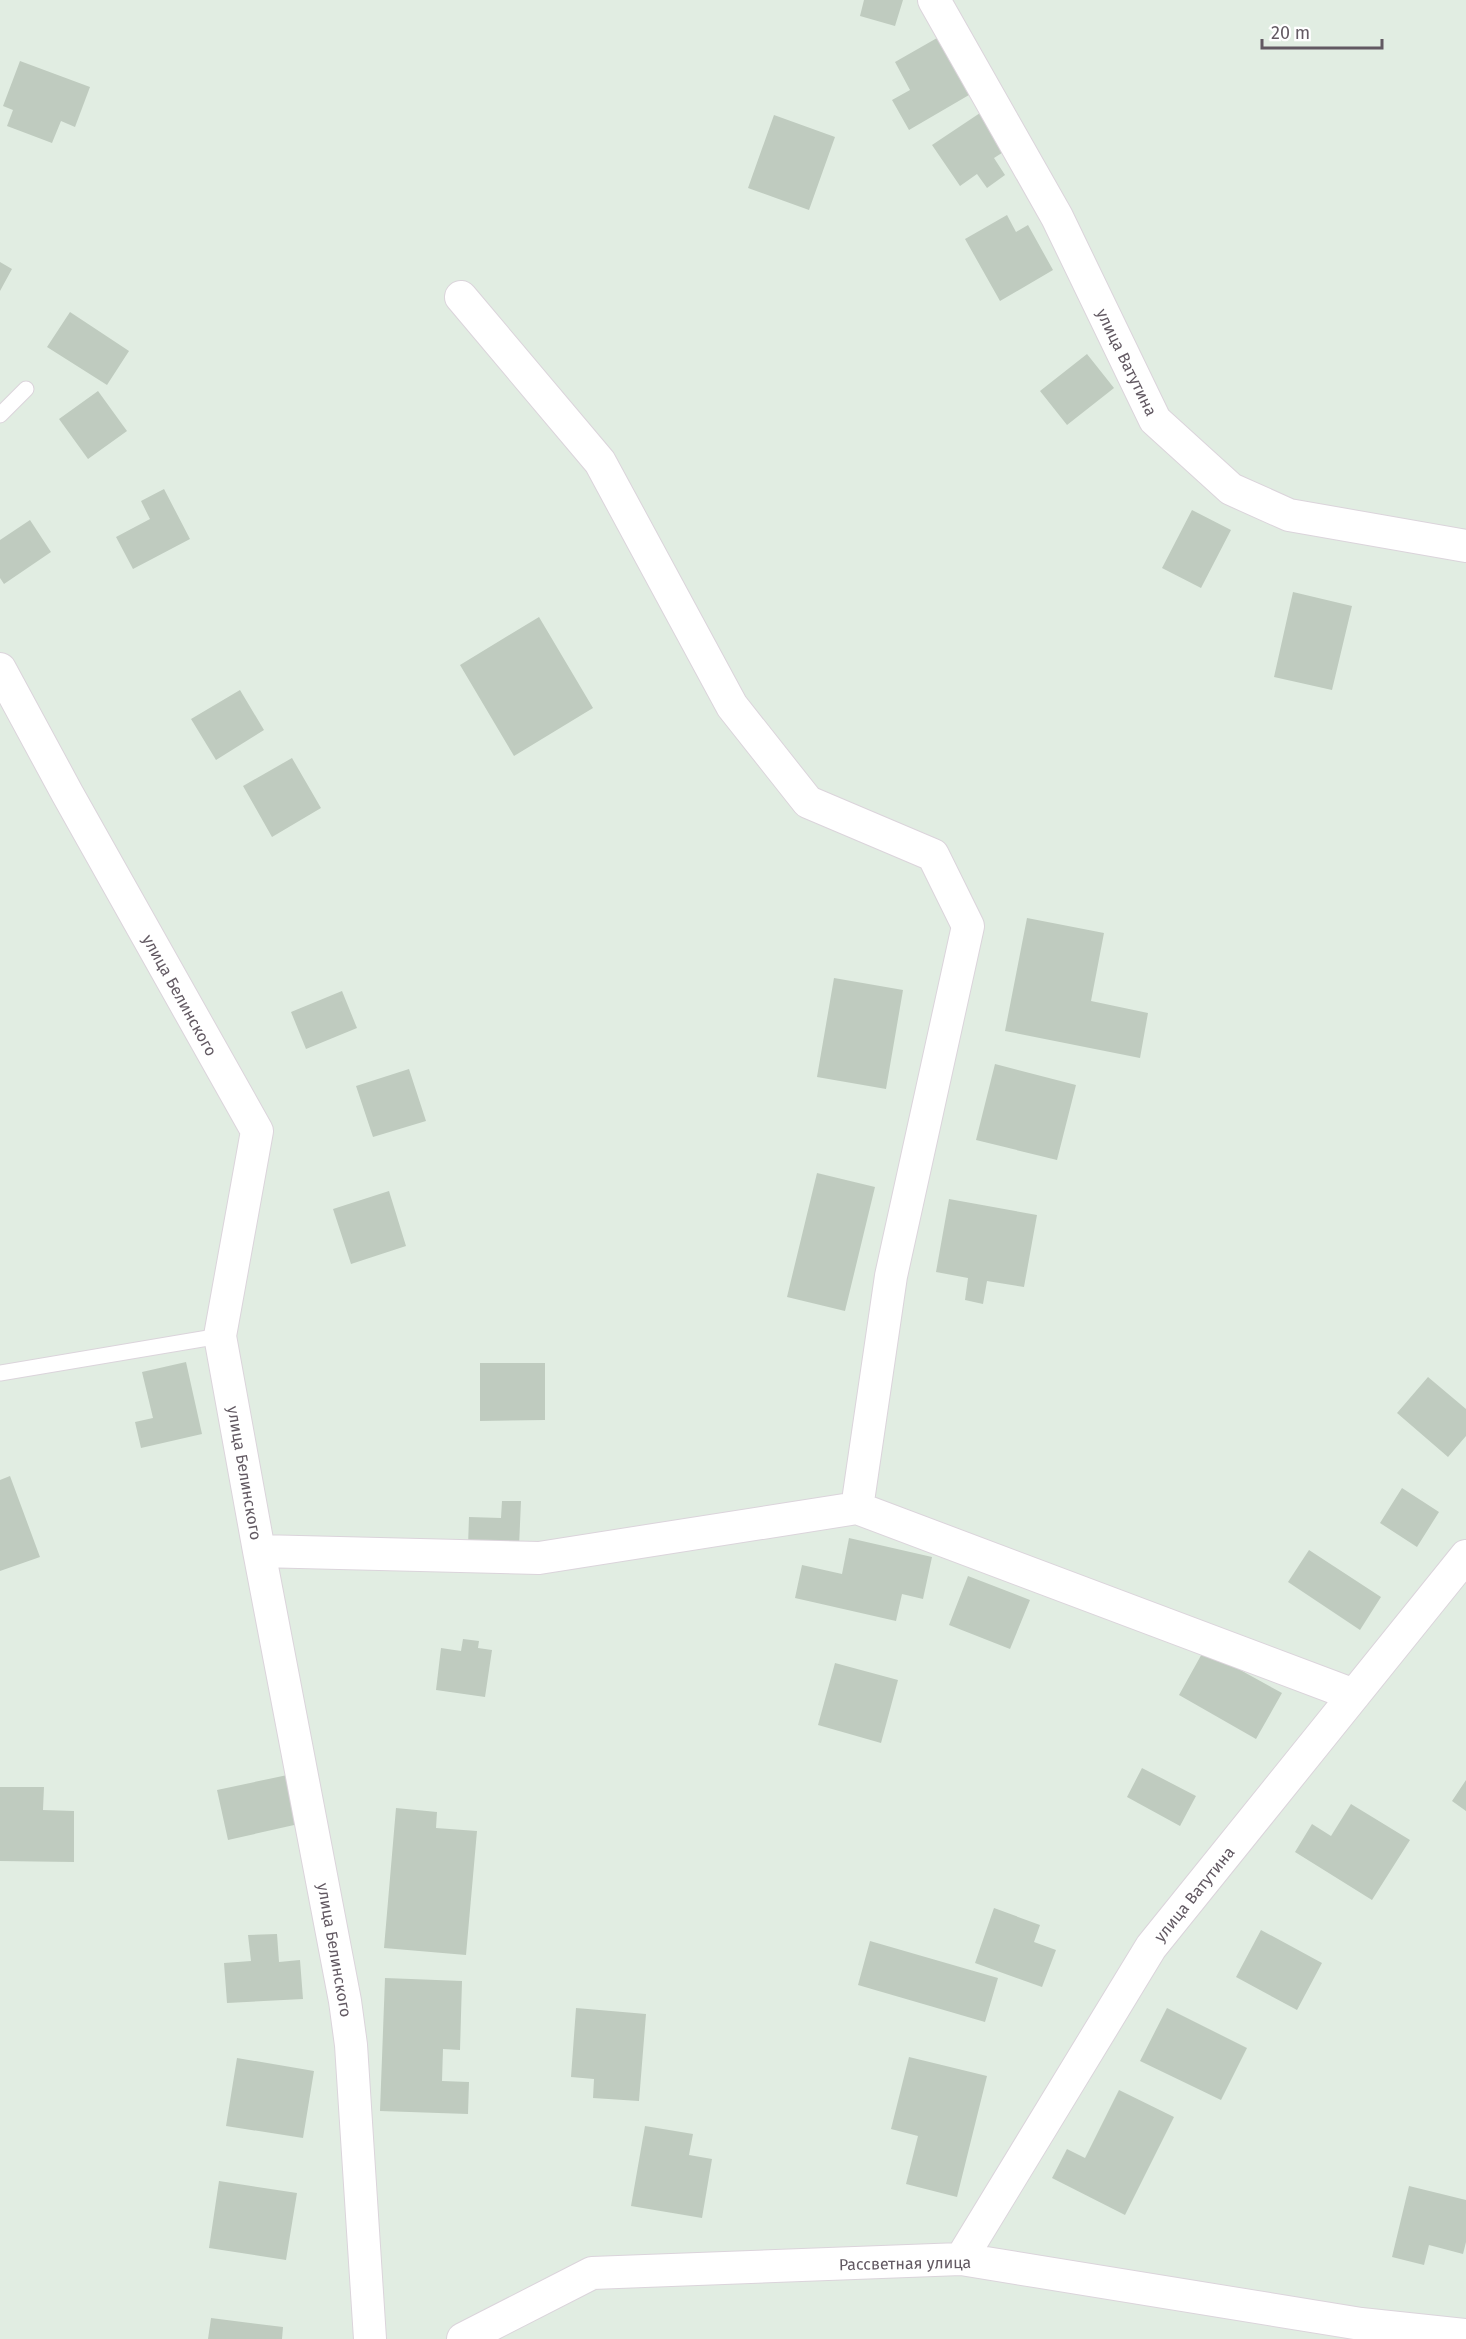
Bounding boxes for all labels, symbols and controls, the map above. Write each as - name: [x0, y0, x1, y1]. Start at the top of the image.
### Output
- scale bar: [1262, 12, 1382, 50]
- text: 20 m: [1271, 22, 1310, 44]
- street label: улица Ватутина: [1092, 305, 1161, 419]
- street label: улица Белинского: [138, 931, 221, 1059]
- street label: улица Белинского: [223, 1405, 266, 1542]
- street label: улица Ватутина: [1150, 1843, 1239, 1946]
- street label: улица Белинского: [313, 1882, 356, 2019]
- street label: Рассветная улица: [839, 2253, 971, 2274]

